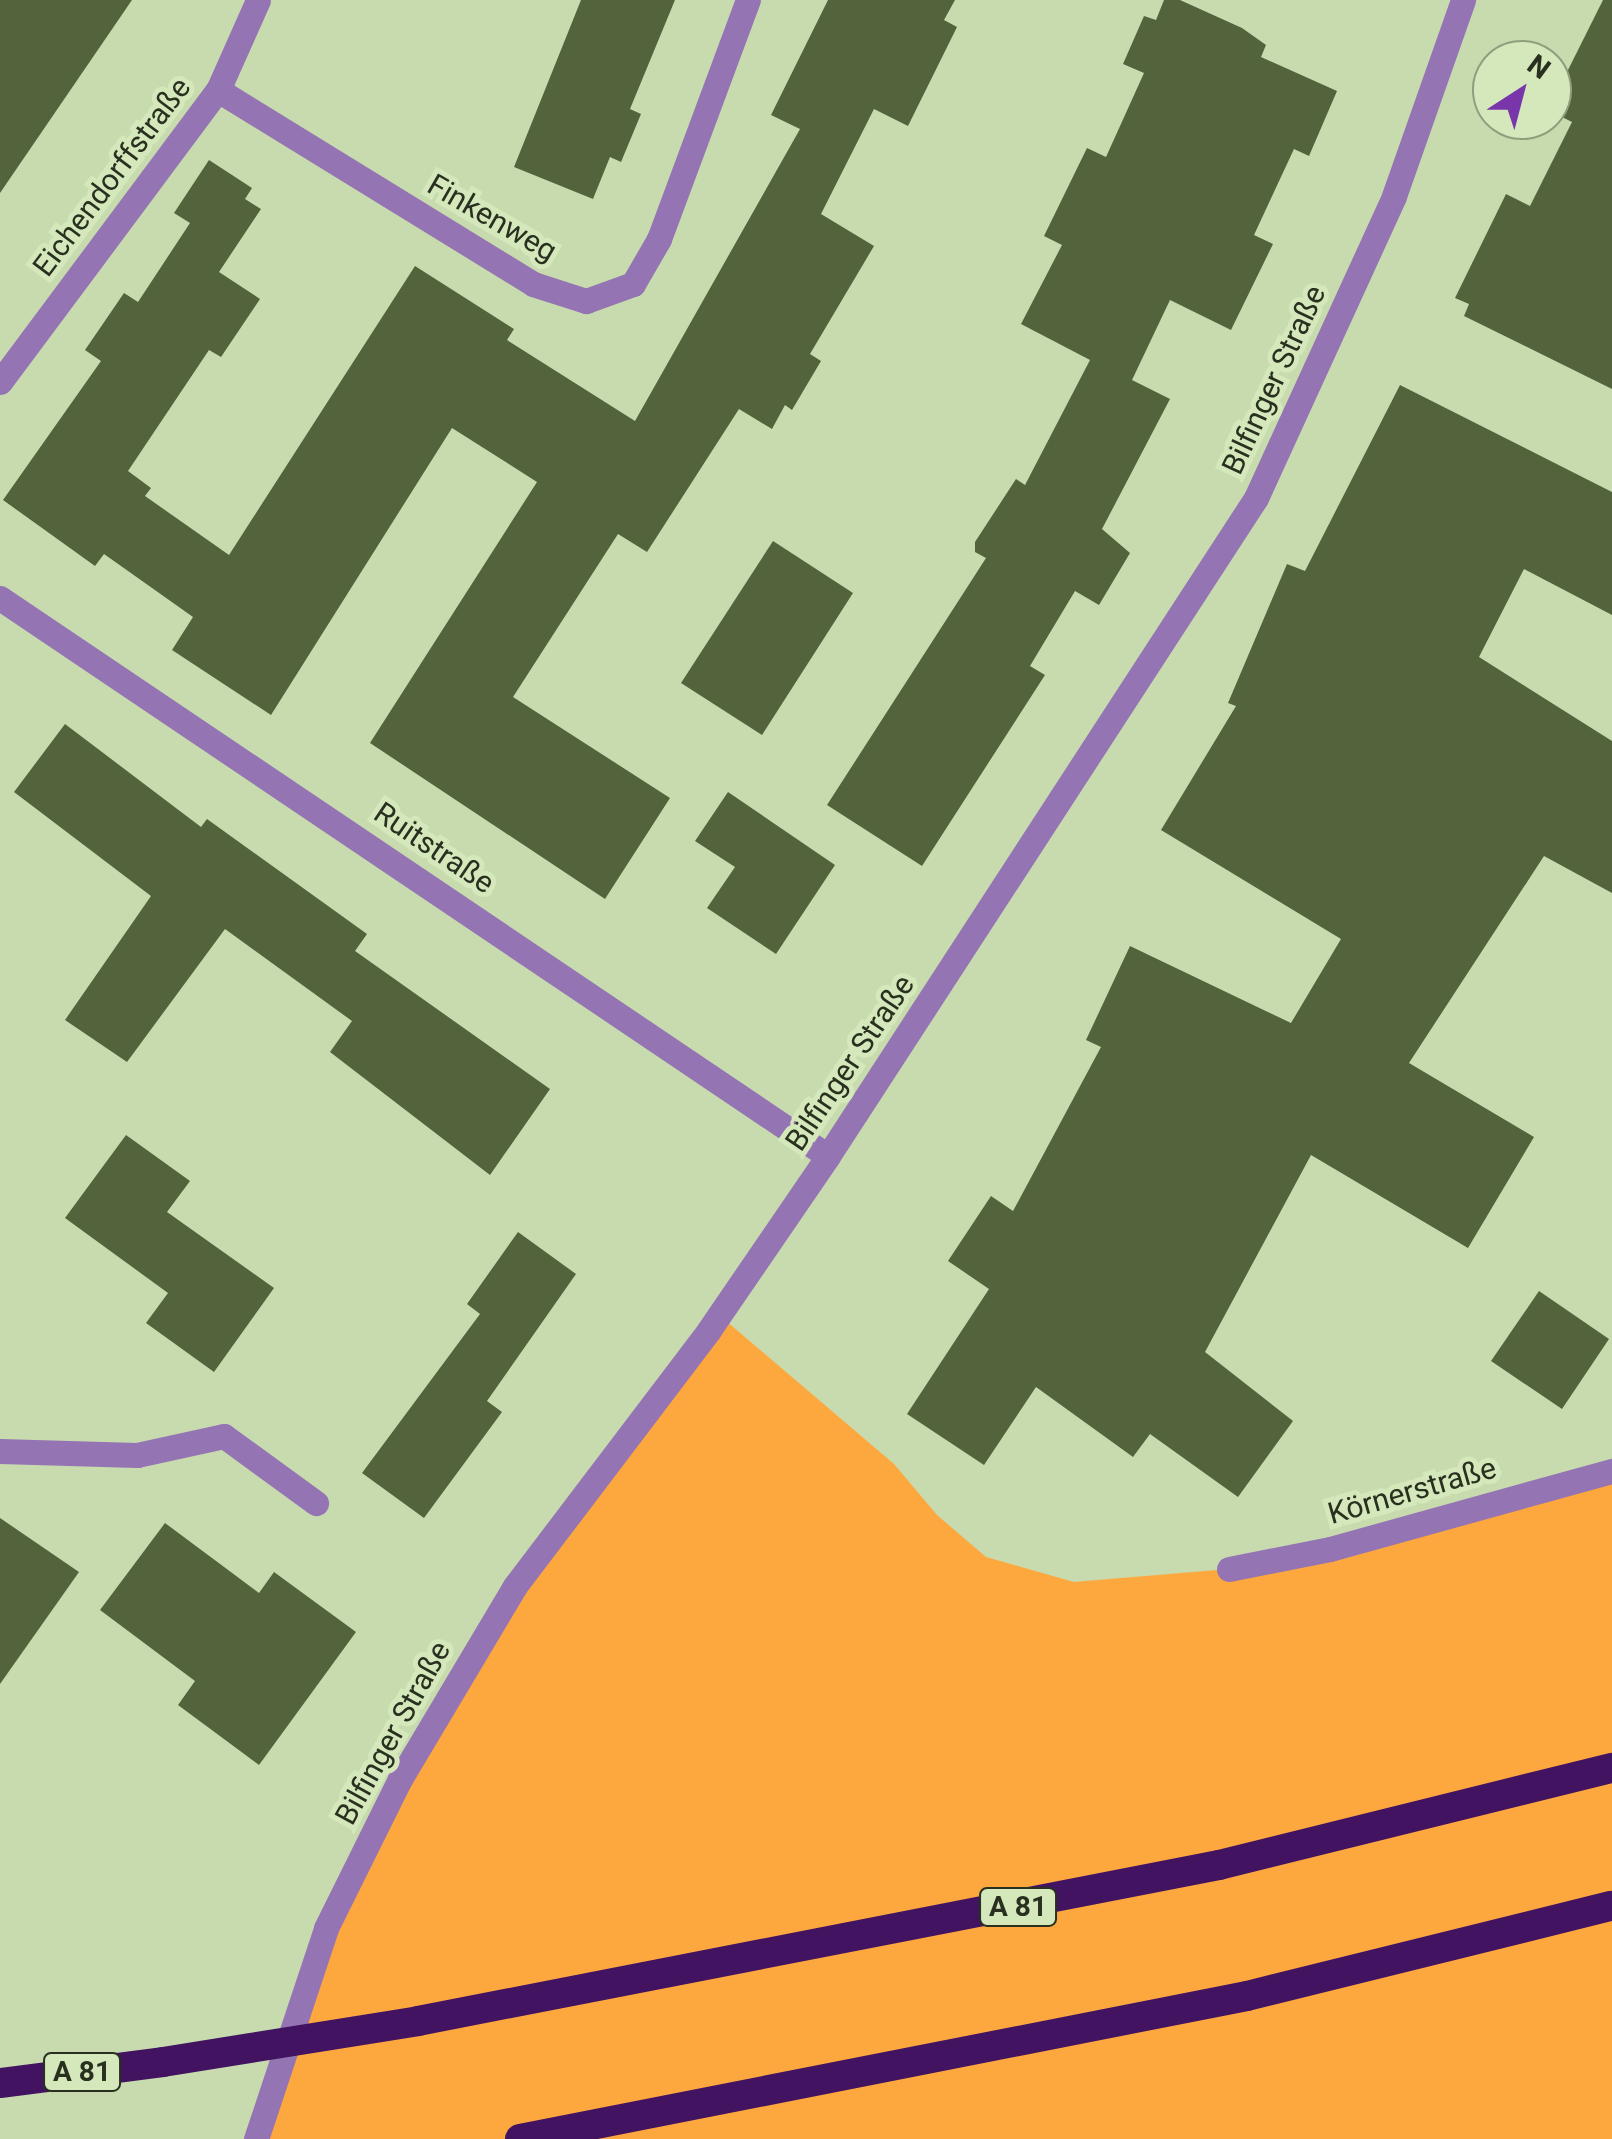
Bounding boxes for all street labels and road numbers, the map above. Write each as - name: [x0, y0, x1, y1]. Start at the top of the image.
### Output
- street label: Eichendorffstraße: [26, 71, 198, 283]
- street label: Finkenweg: [421, 167, 563, 269]
- street label: Bilfinger Straße: [1215, 280, 1333, 480]
- street label: Ruitstraße: [367, 795, 501, 901]
- street label: Bilfinger Straße: [778, 968, 922, 1158]
- street label: Körnerstraße: [1324, 1450, 1500, 1532]
- street label: Bilfinger Straße: [328, 1635, 458, 1831]
- road number: A 81: [978, 1884, 1058, 1930]
- road number: A 81: [42, 2049, 122, 2095]

